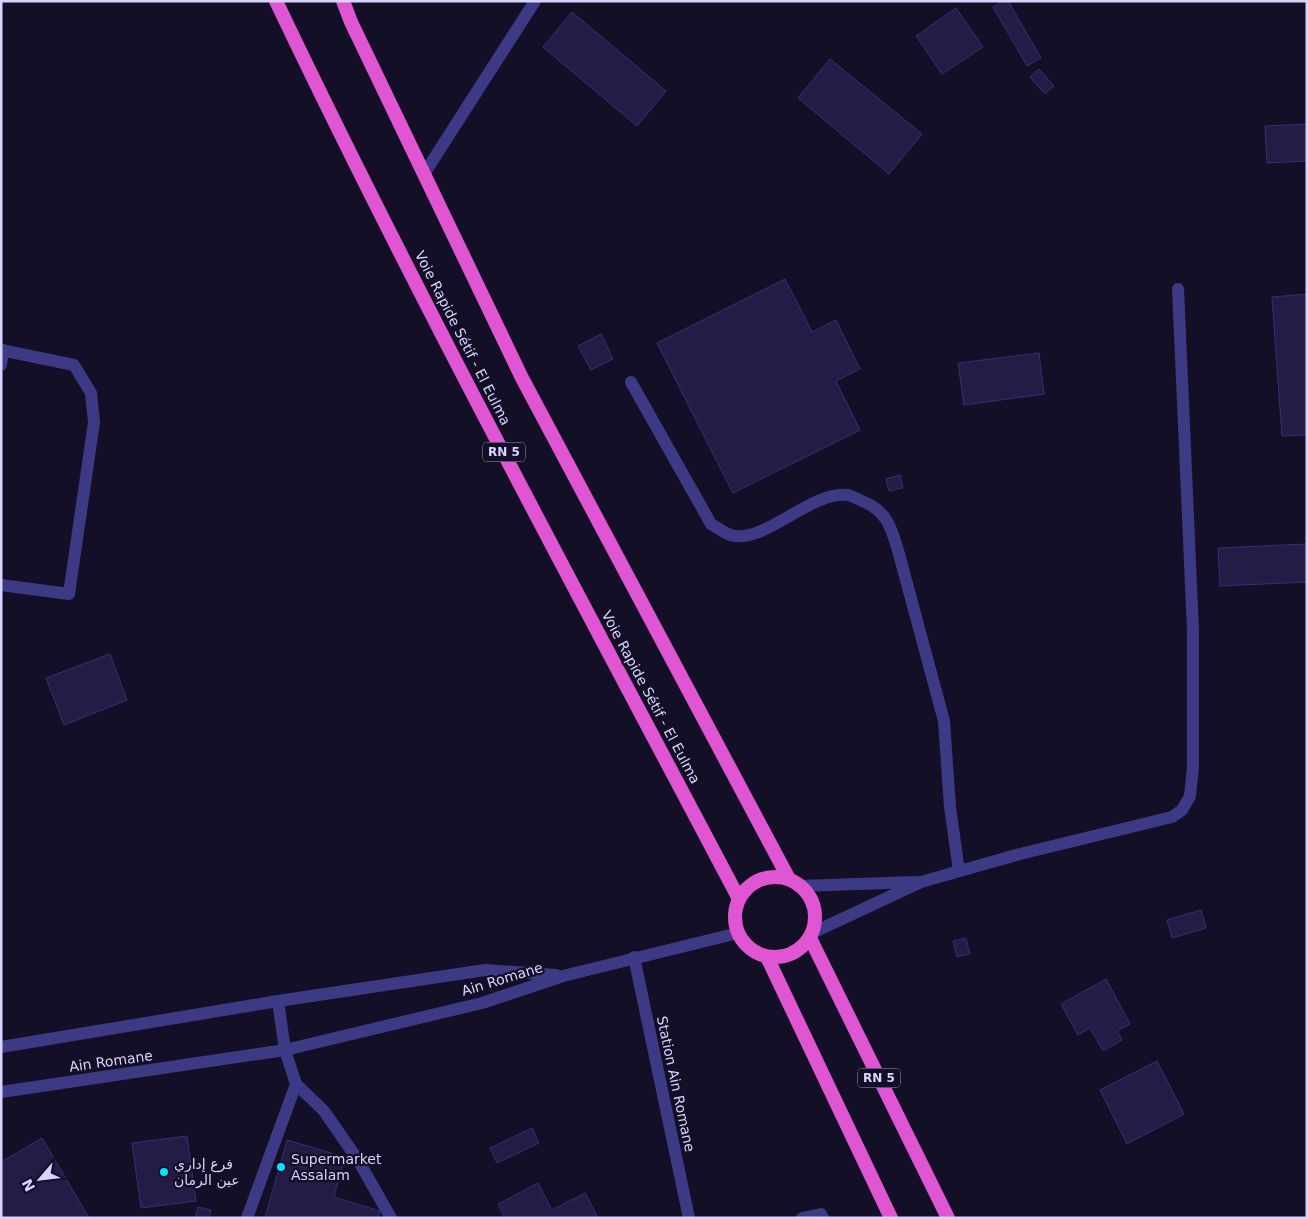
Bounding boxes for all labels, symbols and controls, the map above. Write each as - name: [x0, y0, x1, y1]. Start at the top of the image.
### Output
- street label: Voie Rapide Sétif - El Eulma: [412, 248, 514, 428]
- road number: RN 5: [483, 442, 525, 462]
- street label: Voie Rapide Sétif - El Eulma: [599, 608, 703, 786]
- street label: Ain Romane: [459, 959, 545, 999]
- street label: Station Ain Romane: [654, 1015, 698, 1153]
- street label: Ain Romane: [68, 1047, 154, 1075]
- road number: RN 5: [858, 1068, 900, 1088]
- place label: Supermarket Assalam: [291, 1151, 382, 1183]
- north arrow: [15, 1154, 65, 1204]
- place label: فرع إداري عين الرمان: [174, 1156, 240, 1189]
- marker: Supermarket Assalam: [275, 1161, 287, 1173]
- marker: فرع إداري عين الرمان: [158, 1166, 170, 1178]
- text: N: [19, 1176, 38, 1194]

